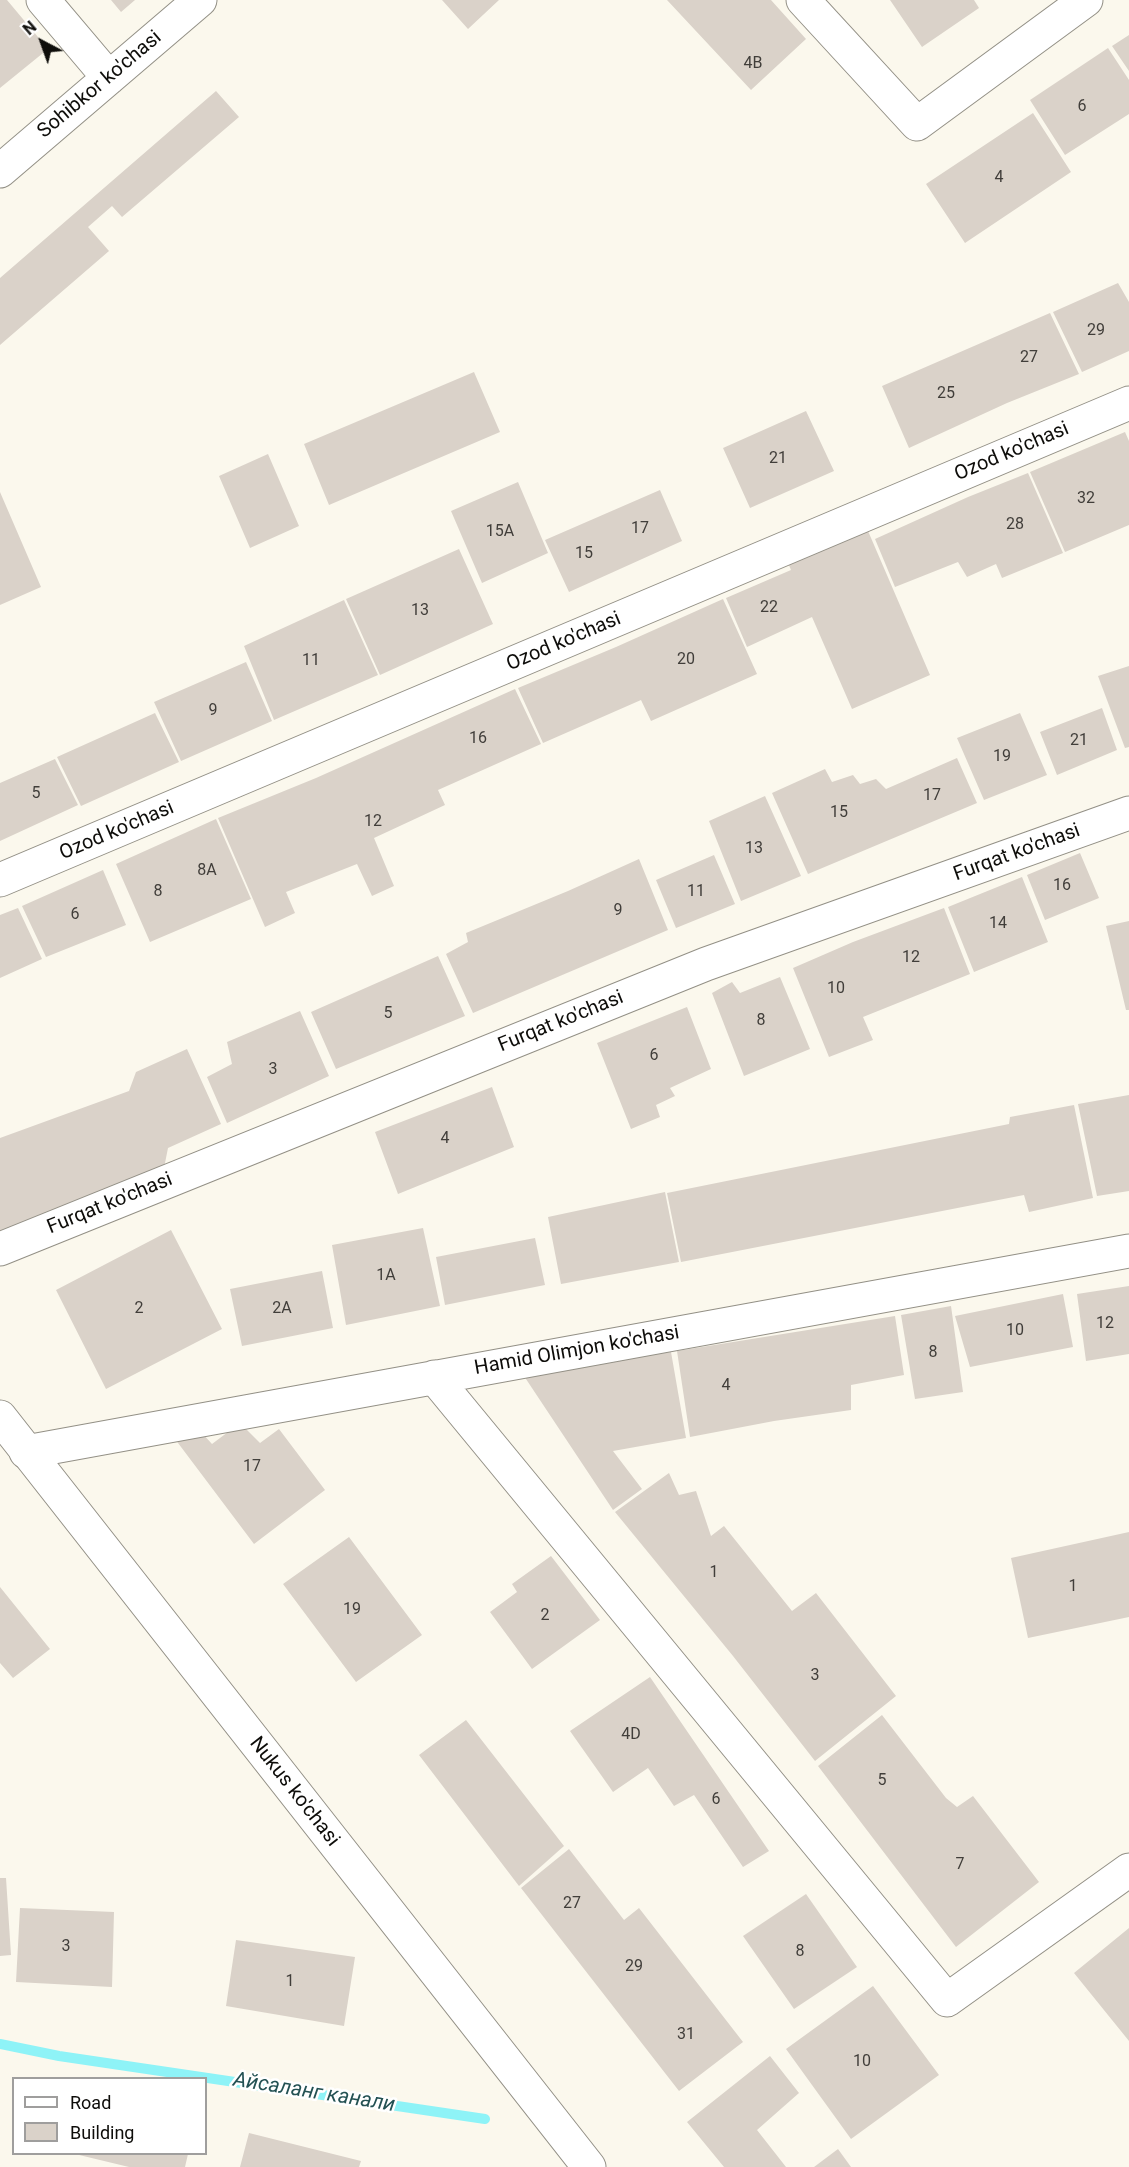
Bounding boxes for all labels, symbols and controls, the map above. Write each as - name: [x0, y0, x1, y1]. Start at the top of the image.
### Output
- north arrow: [12, 12, 72, 72]
- text: N: [19, 17, 40, 39]
- street label: Sohibkor ko'chasi: [33, 26, 167, 144]
- house number: 4B: [744, 54, 762, 74]
- house number: 6: [1078, 97, 1086, 117]
- house number: 4: [995, 168, 1003, 188]
- house number: 29: [1087, 321, 1105, 341]
- house number: 27: [1020, 348, 1038, 368]
- house number: 25: [937, 384, 955, 404]
- street label: Ozod ko'chasi: [951, 417, 1073, 487]
- house number: 21: [769, 449, 787, 469]
- house number: 32: [1077, 489, 1095, 509]
- house number: 28: [1006, 515, 1024, 535]
- house number: 17: [631, 519, 649, 539]
- house number: 15A: [486, 522, 514, 542]
- house number: 15: [575, 544, 593, 564]
- house number: 22: [760, 598, 778, 618]
- house number: 13: [411, 601, 429, 621]
- street label: Ozod ko'chasi: [503, 607, 625, 677]
- house number: 20: [677, 650, 695, 670]
- house number: 11: [302, 651, 320, 671]
- house number: 9: [209, 701, 217, 721]
- house number: 16: [469, 729, 487, 749]
- house number: 21: [1070, 731, 1088, 751]
- house number: 19: [993, 747, 1011, 767]
- house number: 5: [32, 784, 40, 804]
- house number: 17: [923, 786, 941, 806]
- street label: Ozod ko'chasi: [56, 796, 178, 866]
- house number: 15: [830, 803, 848, 823]
- house number: 12: [364, 812, 382, 832]
- street label: Furqat ko'chasi: [950, 819, 1084, 887]
- house number: 13: [745, 839, 763, 859]
- house number: 8A: [197, 861, 217, 881]
- house number: 16: [1053, 876, 1071, 896]
- house number: 8: [154, 882, 162, 902]
- house number: 11: [687, 882, 705, 902]
- house number: 9: [614, 901, 622, 921]
- house number: 6: [71, 905, 79, 925]
- house number: 14: [989, 914, 1007, 934]
- house number: 12: [902, 948, 920, 968]
- house number: 10: [827, 979, 845, 999]
- street label: Furqat ko'chasi: [495, 986, 627, 1058]
- house number: 5: [384, 1004, 392, 1024]
- house number: 8: [757, 1011, 765, 1031]
- house number: 6: [650, 1046, 658, 1066]
- house number: 3: [269, 1060, 277, 1080]
- house number: 4: [441, 1129, 449, 1149]
- street label: Furqat ko'chasi: [44, 1168, 176, 1240]
- house number: 1A: [376, 1266, 396, 1286]
- house number: 2: [135, 1299, 143, 1319]
- house number: 2A: [272, 1299, 292, 1319]
- house number: 12: [1096, 1314, 1114, 1334]
- street label: Hamid Olimjon ko'chasi: [473, 1321, 681, 1381]
- house number: 10: [1006, 1321, 1024, 1341]
- house number: 8: [929, 1343, 937, 1363]
- house number: 4: [722, 1376, 730, 1396]
- house number: 17: [243, 1457, 261, 1477]
- house number: 1: [710, 1563, 718, 1583]
- house number: 1: [1069, 1577, 1077, 1597]
- house number: 19: [343, 1600, 361, 1620]
- house number: 2: [541, 1606, 549, 1626]
- house number: 3: [811, 1666, 819, 1686]
- house number: 4D: [621, 1725, 641, 1745]
- street label: Nukus ko'chasi: [244, 1732, 344, 1852]
- house number: 5: [878, 1771, 886, 1791]
- house number: 6: [712, 1790, 720, 1810]
- house number: 7: [956, 1855, 964, 1875]
- house number: 27: [563, 1894, 581, 1914]
- house number: 3: [62, 1937, 70, 1957]
- house number: 8: [796, 1942, 804, 1962]
- house number: 29: [625, 1957, 643, 1977]
- house number: 1: [286, 1972, 294, 1992]
- house number: 31: [677, 2025, 695, 2045]
- house number: 10: [853, 2052, 871, 2072]
- water label: Айсаланг канали: [231, 2068, 397, 2118]
- legend: [12, 2077, 207, 2155]
- text: Road: [70, 2092, 111, 2113]
- text: Building: [70, 2122, 134, 2143]

